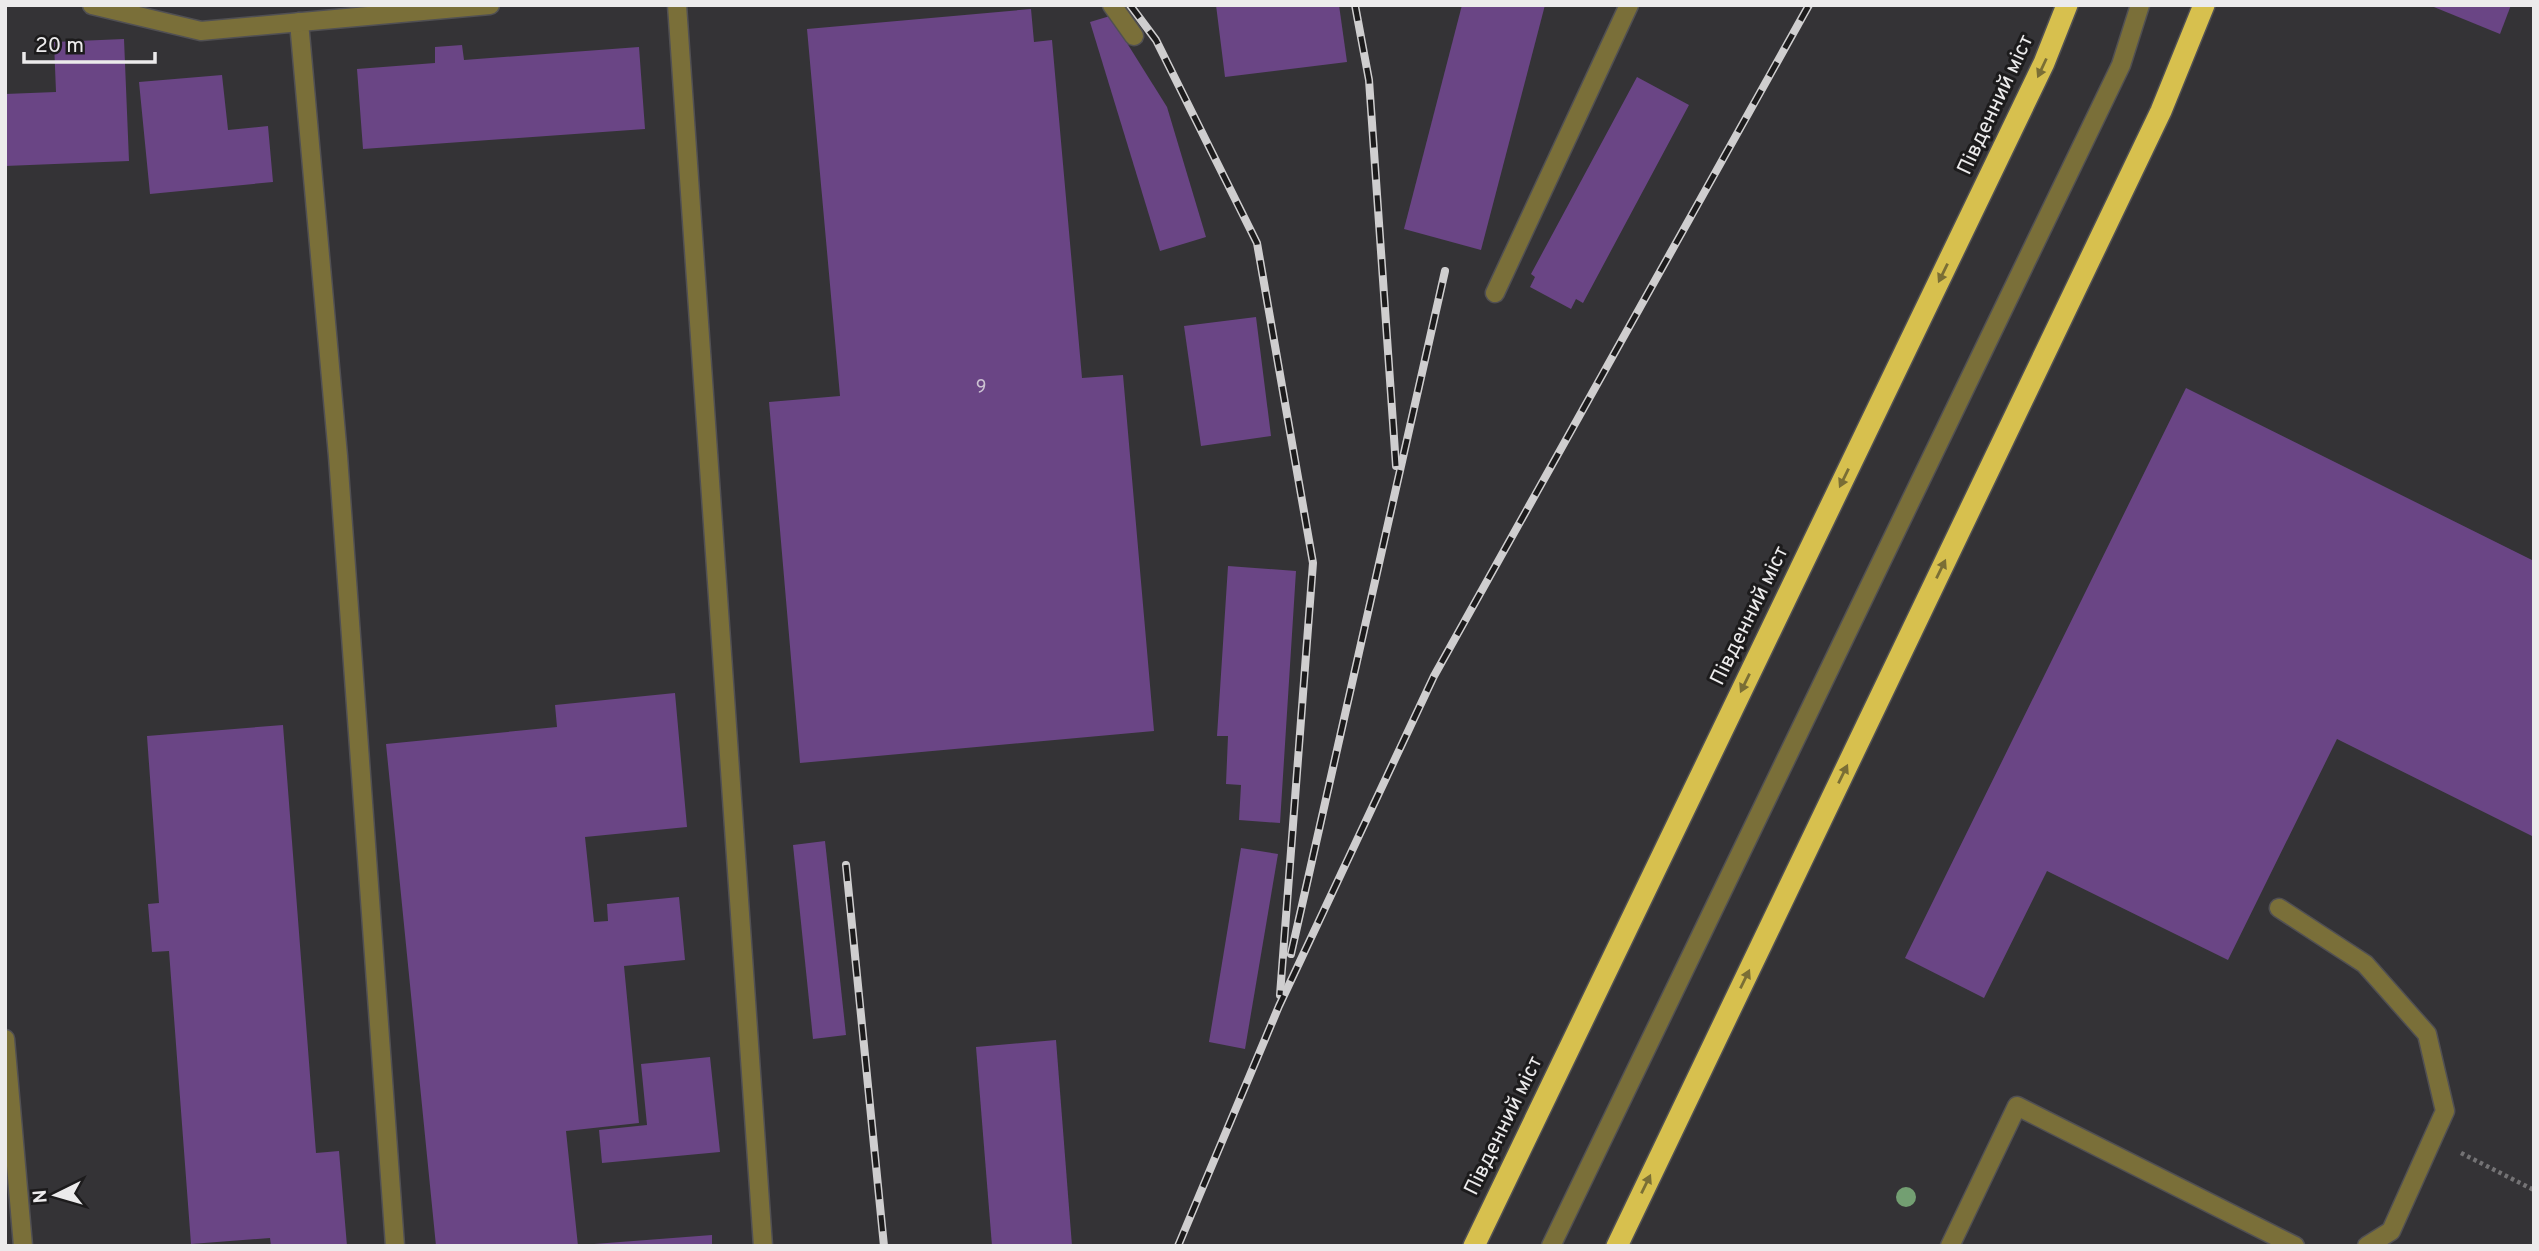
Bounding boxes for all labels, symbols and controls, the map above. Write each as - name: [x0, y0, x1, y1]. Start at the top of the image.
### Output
- scale bar: [24, 21, 156, 65]
- street label: Південний міст: [1952, 31, 2040, 179]
- text: 20 m: [35, 33, 84, 60]
- one-way arrow: [2036, 58, 2047, 79]
- one-way arrow: [1937, 263, 1949, 283]
- house number: 9: [976, 376, 986, 399]
- one-way arrow: [1838, 468, 1850, 488]
- street label: Південний міст: [1705, 542, 1795, 690]
- one-way arrow: [1936, 559, 1947, 579]
- one-way arrow: [1739, 673, 1751, 693]
- one-way arrow: [1837, 764, 1849, 784]
- one-way arrow: [1739, 969, 1750, 989]
- street label: Південний міст: [1459, 1052, 1549, 1200]
- north arrow: [21, 1160, 91, 1230]
- one-way arrow: [1641, 1174, 1652, 1194]
- text: N: [29, 1188, 54, 1204]

